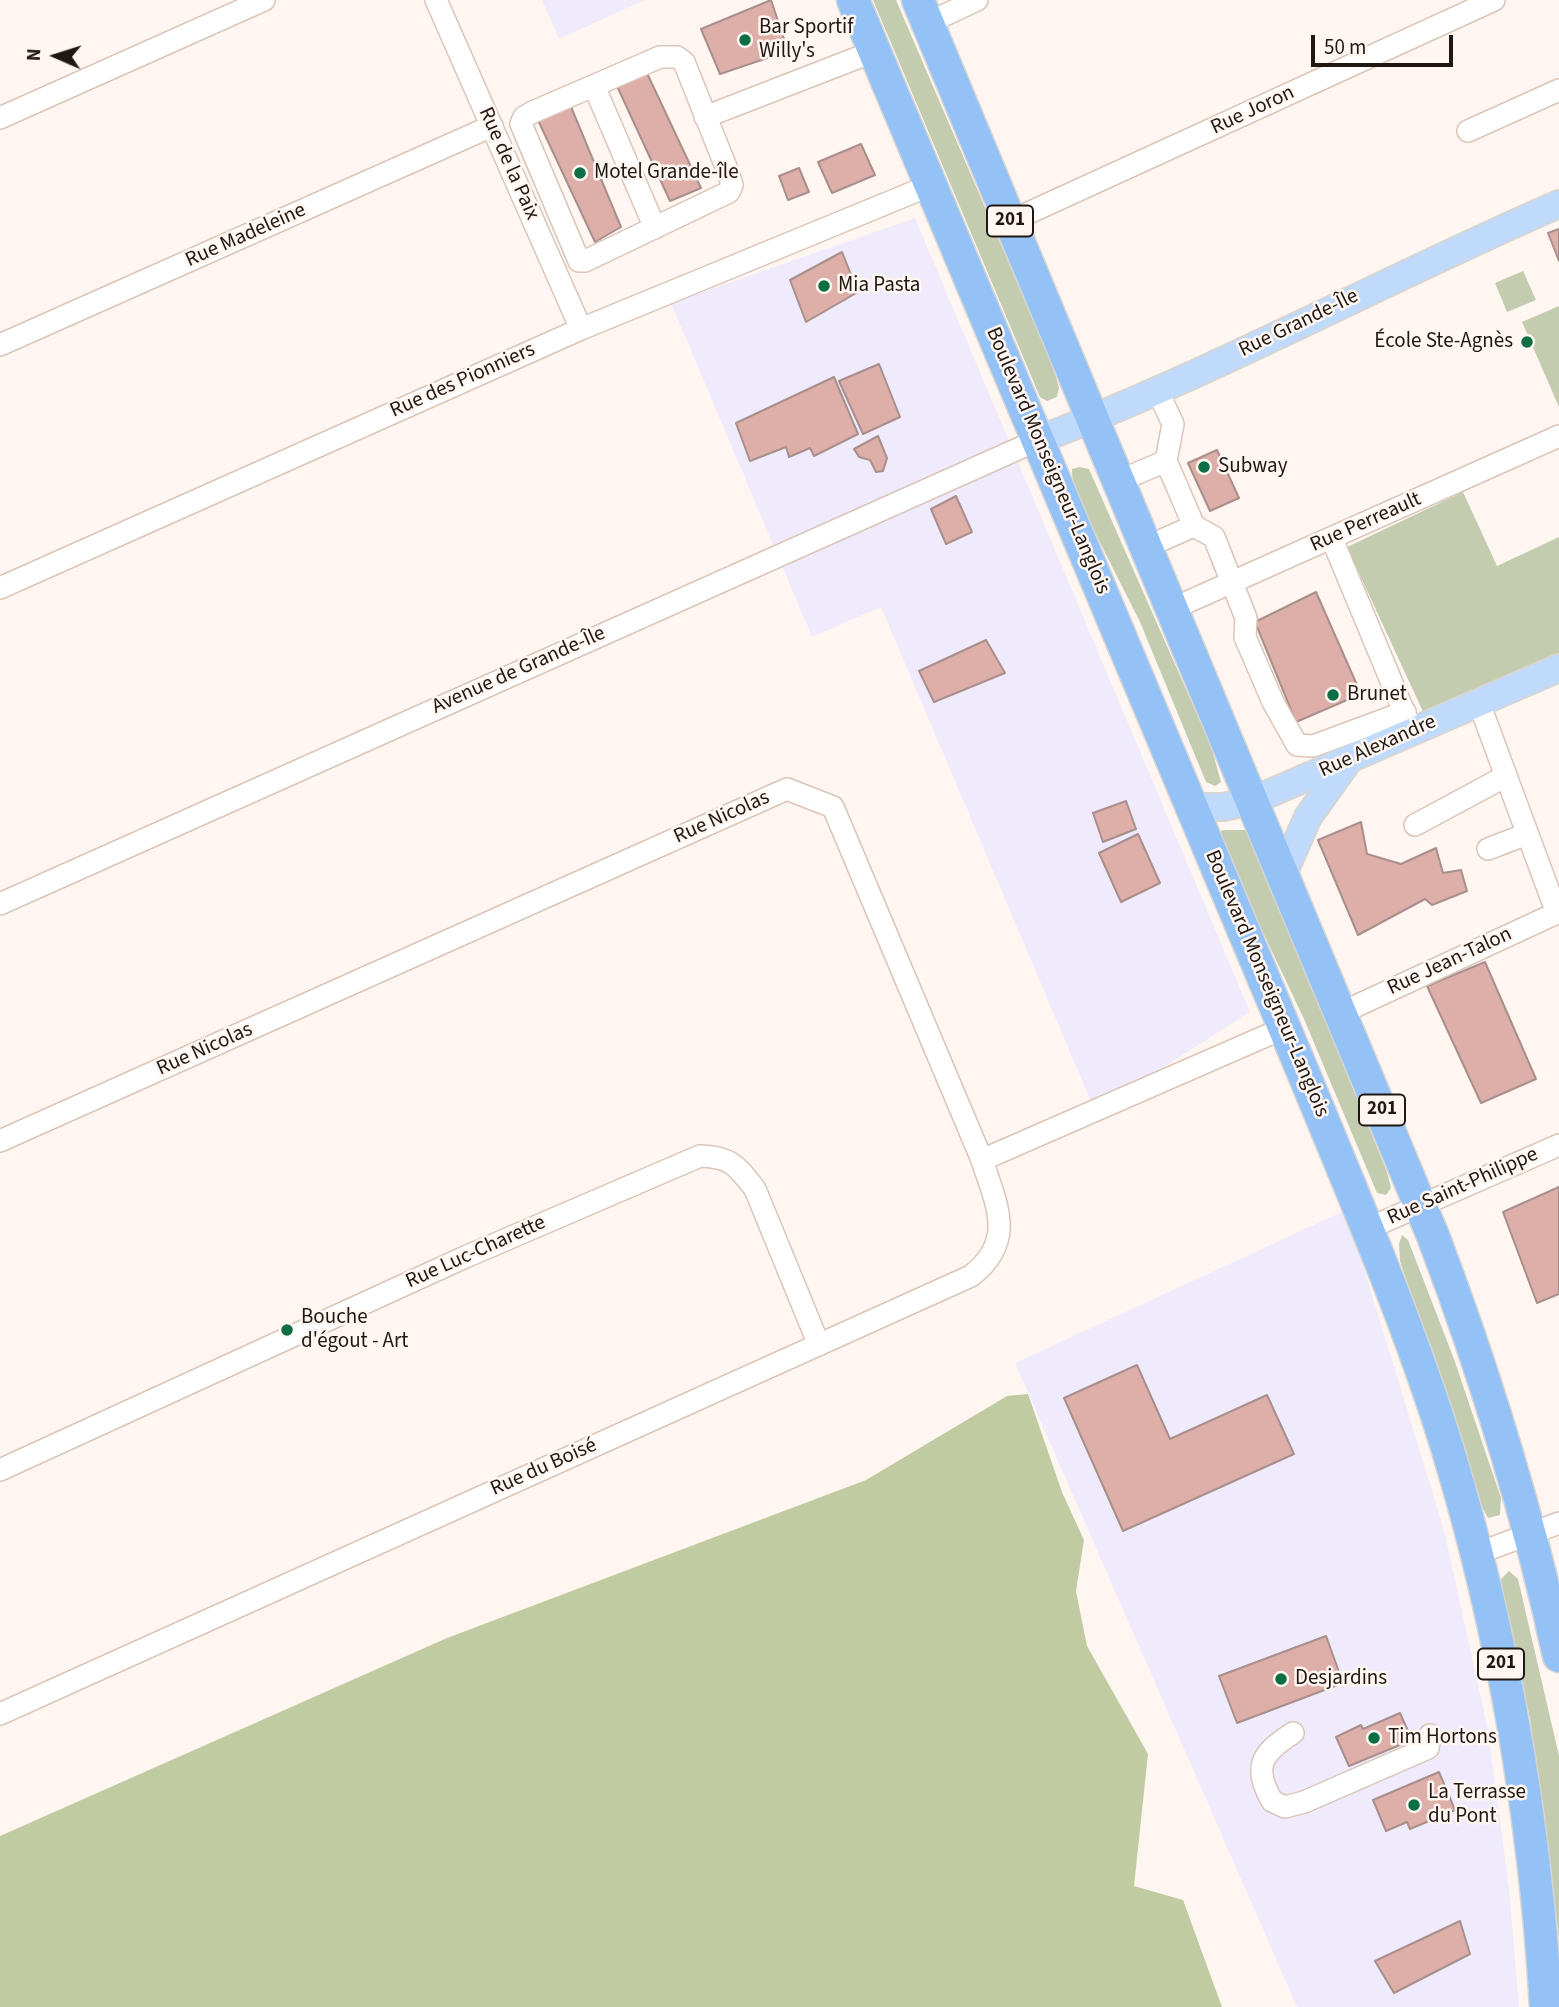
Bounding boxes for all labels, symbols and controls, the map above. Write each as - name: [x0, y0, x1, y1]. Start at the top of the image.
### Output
- place label: Bar Sportif Willy's: [759, 15, 853, 65]
- north arrow: [21, 21, 91, 91]
- scale bar: [1314, 21, 1456, 65]
- marker: Bar Sportif Willy's: [737, 32, 753, 48]
- text: 50 m: [1324, 32, 1366, 62]
- text: N: [21, 48, 48, 62]
- street label: Rue Joron: [1207, 81, 1299, 141]
- street label: Rue de la Paix: [472, 104, 544, 224]
- place label: Motel Grande-île: [594, 160, 739, 186]
- marker: Motel Grande-île: [572, 165, 588, 181]
- street label: Rue Madeleine: [182, 198, 310, 274]
- road number: 201: [987, 206, 1033, 236]
- place label: Mia Pasta: [838, 273, 920, 299]
- marker: Mia Pasta: [816, 278, 832, 294]
- street label: Rue Grande-Île: [1235, 284, 1363, 364]
- street label: Boulevard Monseigneur-Langlois: [979, 324, 1115, 598]
- place label: École Ste-Agnès: [1374, 329, 1513, 355]
- marker: École Ste-Agnès: [1519, 334, 1535, 350]
- street label: Rue des Pionniers: [387, 338, 539, 424]
- place label: Subway: [1218, 454, 1287, 480]
- marker: Subway: [1196, 459, 1212, 475]
- street label: Rue Perreault: [1307, 487, 1425, 559]
- street label: Avenue de Grande-Île: [428, 621, 610, 721]
- place label: Brunet: [1347, 682, 1407, 708]
- marker: Brunet: [1325, 687, 1341, 703]
- street label: Rue Alexandre: [1316, 710, 1440, 784]
- street label: Rue Nicolas: [670, 786, 774, 850]
- street label: Boulevard Monseigneur-Langlois: [1198, 847, 1334, 1121]
- street label: Rue Jean-Talon: [1384, 922, 1516, 1002]
- street label: Rue Nicolas: [153, 1018, 257, 1082]
- road number: 201: [1359, 1094, 1405, 1126]
- street label: Rue Saint-Philippe: [1384, 1142, 1542, 1232]
- street label: Rue Luc-Charette: [402, 1211, 550, 1295]
- place label: Bouche d'égout - Art: [301, 1305, 408, 1355]
- marker: Bouche d'égout - Art: [279, 1322, 295, 1338]
- street label: Rue du Boisé: [487, 1433, 601, 1503]
- road number: 201: [1478, 1648, 1524, 1680]
- place label: Desjardins: [1295, 1666, 1387, 1692]
- marker: Desjardins: [1273, 1671, 1289, 1687]
- place label: Tim Hortons: [1388, 1725, 1497, 1751]
- marker: Tim Hortons: [1366, 1730, 1382, 1746]
- place label: La Terrasse du Pont: [1428, 1780, 1526, 1830]
- marker: La Terrasse du Pont: [1406, 1797, 1422, 1813]

